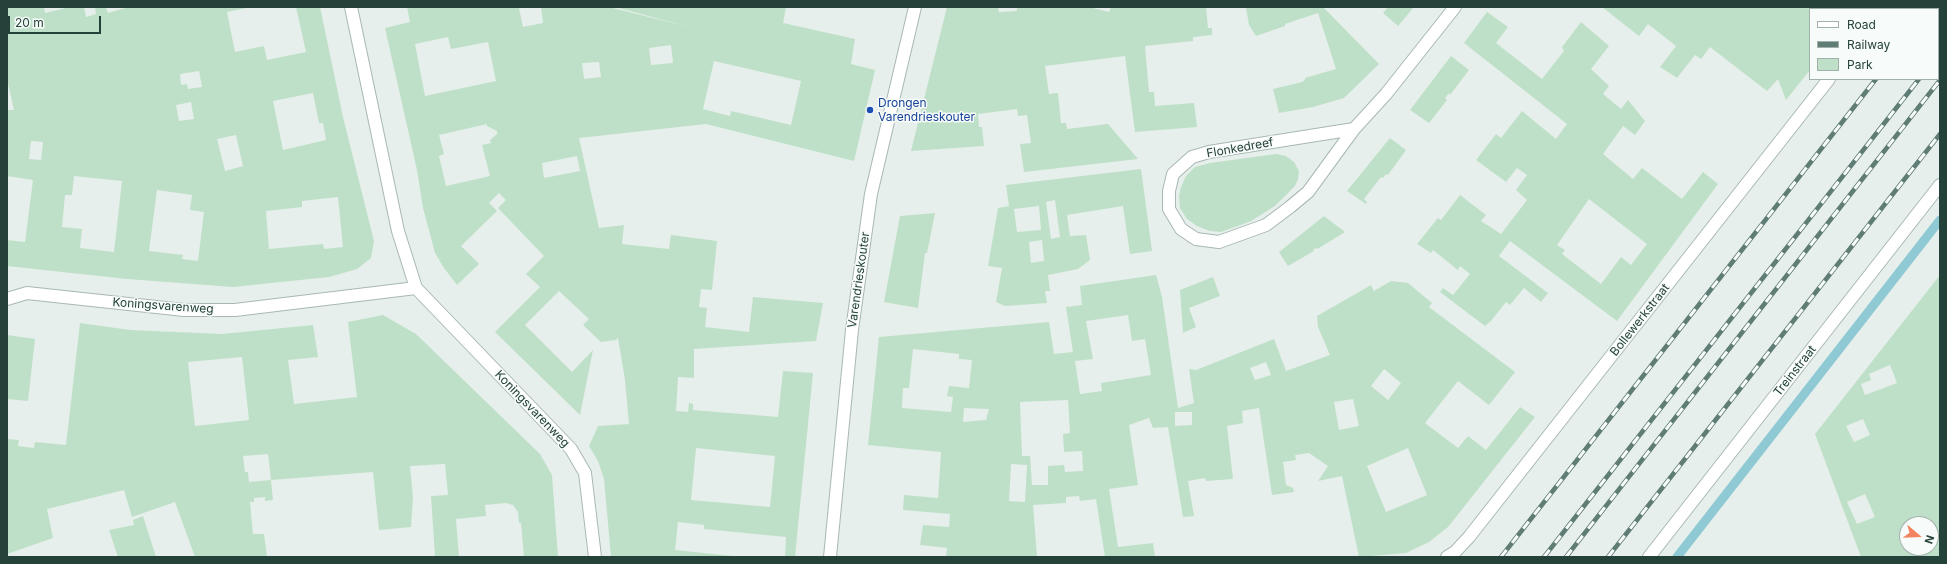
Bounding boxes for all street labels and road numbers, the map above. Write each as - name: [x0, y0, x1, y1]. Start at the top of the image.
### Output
- street label: Flonkedreef: [1205, 135, 1275, 161]
- street label: Varendrieskouter: [845, 231, 873, 329]
- street label: Bollewerkstraat: [1607, 281, 1673, 359]
- street label: Koningsvarenweg: [112, 295, 214, 317]
- street label: Treinstraat: [1771, 343, 1819, 399]
- street label: Koningsvarenweg: [492, 368, 572, 450]

